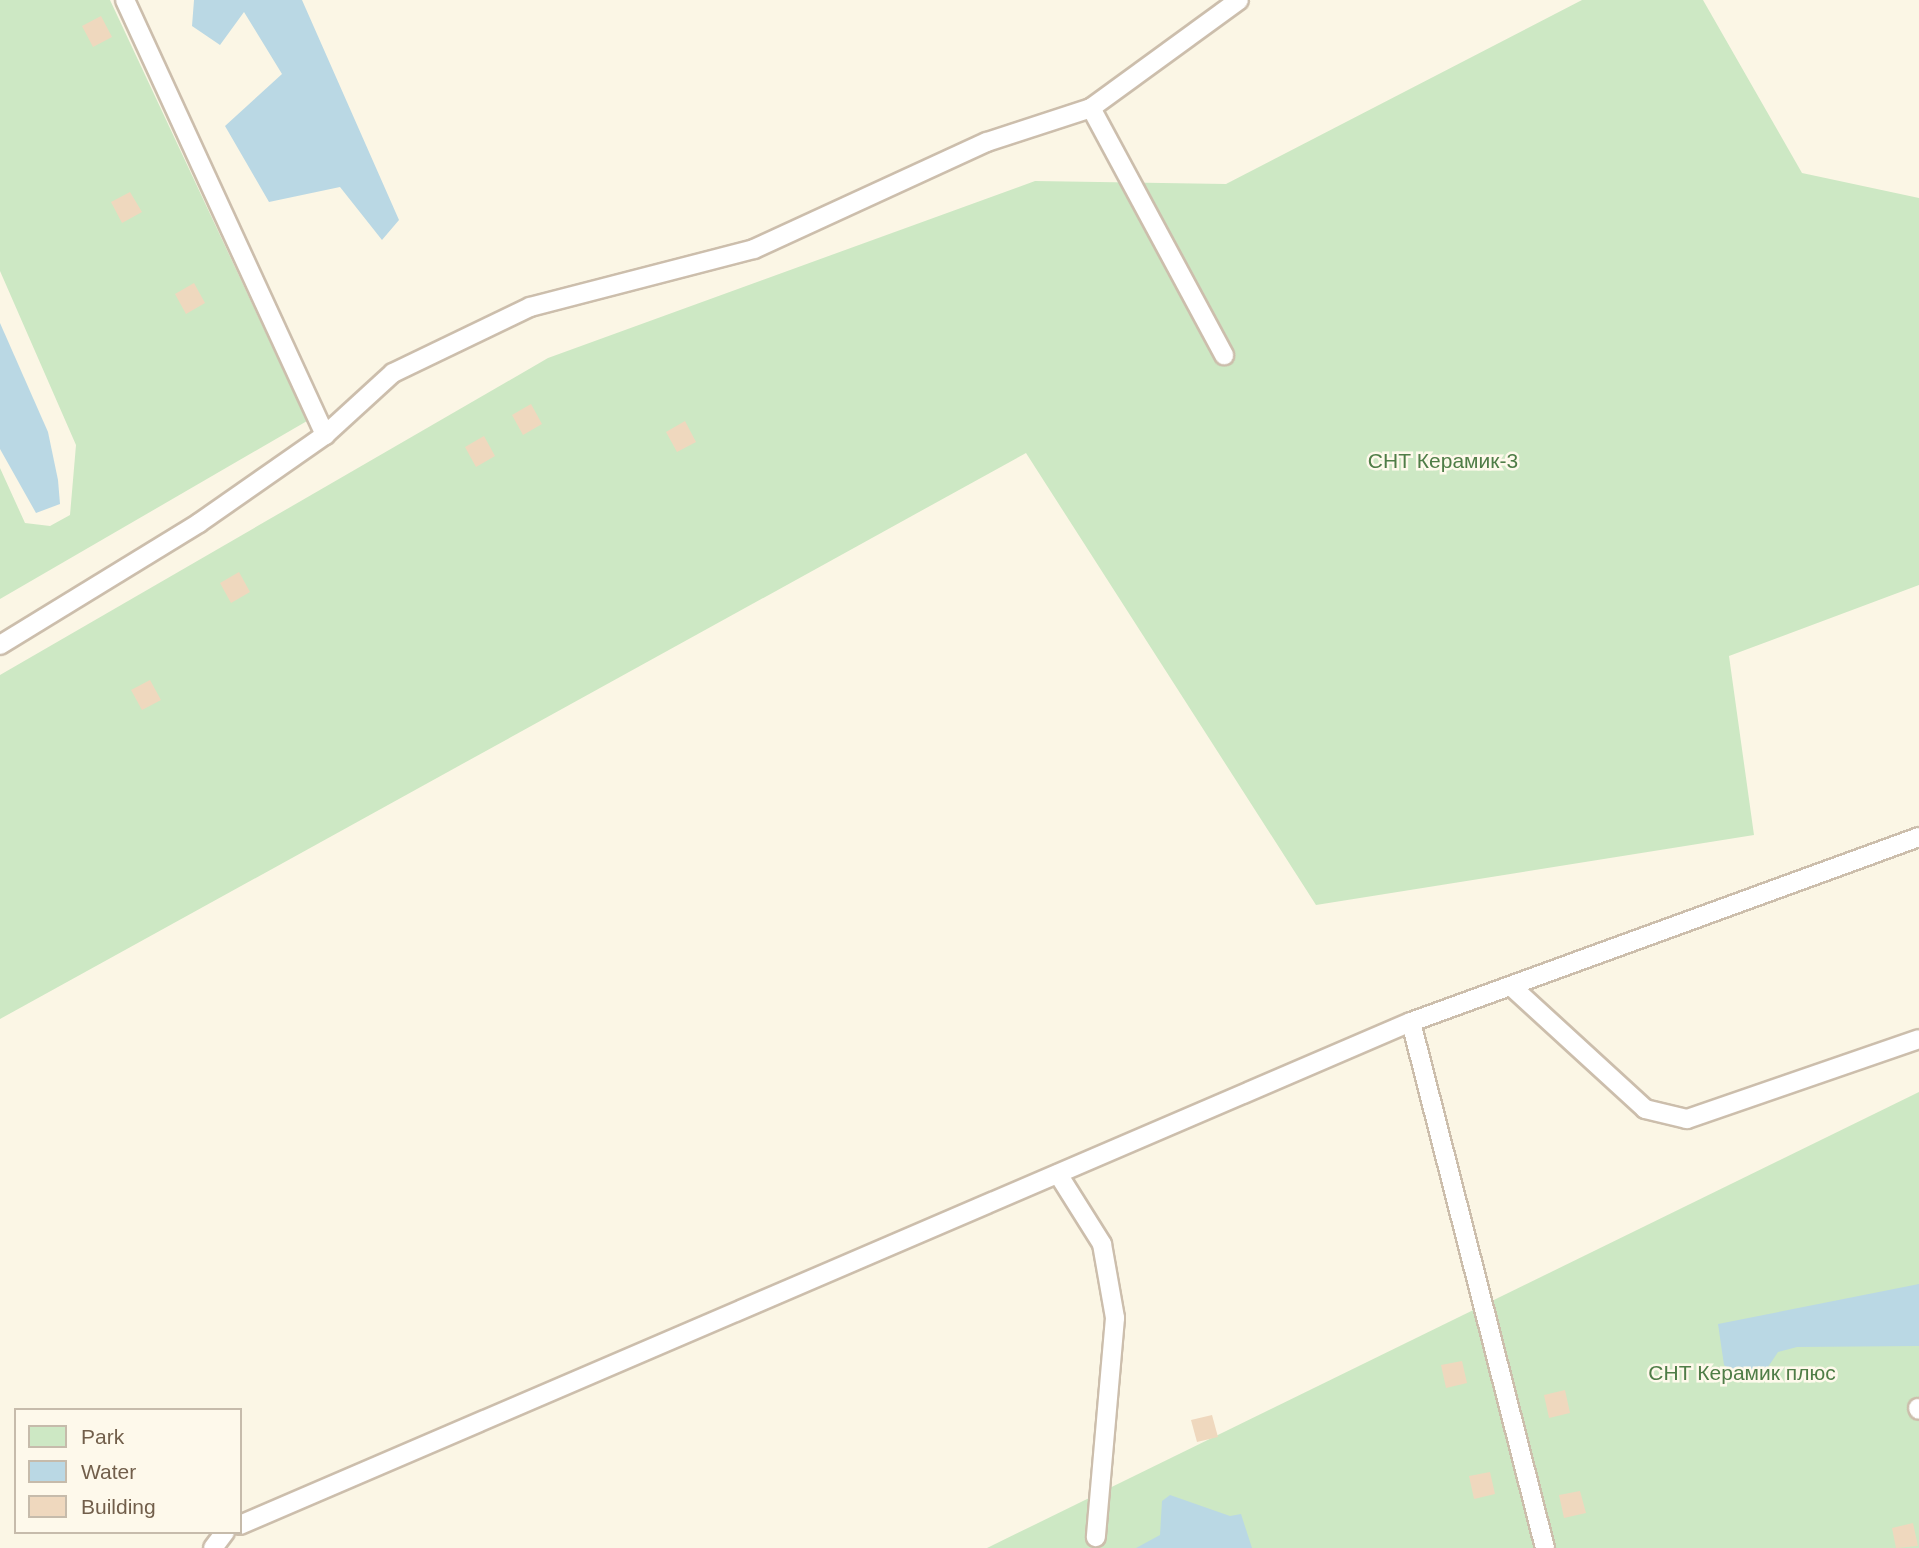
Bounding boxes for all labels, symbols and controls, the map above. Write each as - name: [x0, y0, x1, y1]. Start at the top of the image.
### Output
- park label: СНТ Керамик-3: [1368, 448, 1518, 474]
- park label: СНТ Керамик плюс: [1648, 1360, 1836, 1386]
- legend: [14, 1408, 242, 1534]
- text: Park: [81, 1425, 124, 1448]
- text: Water: [81, 1460, 136, 1483]
- text: Building: [81, 1495, 156, 1518]

